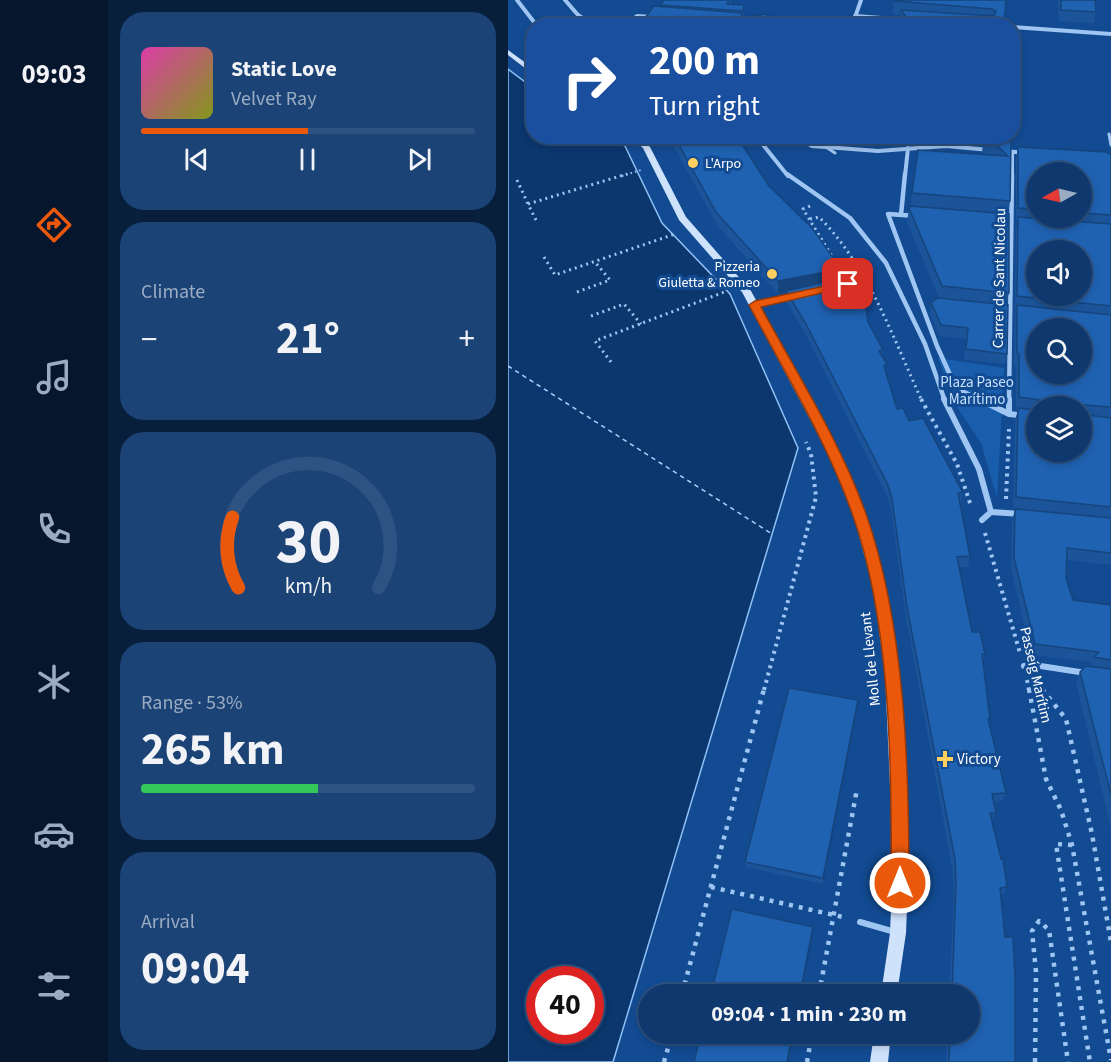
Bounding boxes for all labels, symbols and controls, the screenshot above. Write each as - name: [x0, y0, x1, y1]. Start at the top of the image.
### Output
- text: 200 m: [649, 31, 760, 91]
- icon: right: [550, 42, 628, 120]
- text: Static Love: [231, 53, 337, 85]
- text: 09:03: [21, 55, 87, 94]
- text: Velvet Ray: [231, 85, 317, 113]
- text: Turn right: [649, 87, 760, 126]
- icon: previous: [180, 143, 213, 176]
- icon: pause: [291, 143, 324, 176]
- icon: next: [403, 143, 436, 176]
- place label: L'Arpo: [705, 154, 741, 174]
- marker: L'Arpo: [686, 156, 700, 170]
- north arrow: [1026, 162, 1092, 228]
- map controls: [1026, 162, 1092, 462]
- icon: directions: [33, 204, 75, 246]
- street label: Carrer de Sant Nicolau: [988, 208, 1011, 348]
- button: sound: [1026, 240, 1092, 306]
- place label: Pizzeria Giuletta & Romeo: [658, 257, 760, 293]
- pin: [822, 258, 873, 309]
- marker: Pizzeria Giuletta & Romeo: [765, 267, 779, 281]
- icon: arrive: [831, 267, 864, 300]
- text: Climate: [141, 278, 205, 306]
- text: 21°: [276, 307, 340, 371]
- text: −: [141, 316, 157, 363]
- text: +: [459, 316, 475, 363]
- button: search: [1026, 318, 1092, 384]
- icon: music: [33, 356, 75, 398]
- park label: Plaza Paseo Marítimo: [940, 372, 1014, 410]
- button: layers: [1026, 396, 1092, 462]
- text: 30: [275, 498, 341, 587]
- icon: phone: [33, 508, 75, 550]
- text: km/h: [284, 571, 332, 602]
- street label: Moll de Llevant: [855, 611, 886, 707]
- street label: Passeig Marítim: [1014, 625, 1057, 725]
- icon: climate: [33, 661, 75, 703]
- text: Range · 53%: [141, 689, 242, 717]
- text: 265 km: [141, 718, 285, 782]
- place label: Victory: [957, 749, 1001, 770]
- marker: Victory: [938, 752, 952, 766]
- icon: car: [33, 813, 75, 855]
- position arrow: [868, 851, 932, 915]
- text: Arrival: [141, 908, 195, 936]
- text: 09:04: [141, 937, 250, 1001]
- icon: filters: [33, 965, 75, 1007]
- speed limit sign: 40: [526, 966, 604, 1044]
- text: 09:04 · 1 min · 230 m: [711, 998, 907, 1030]

